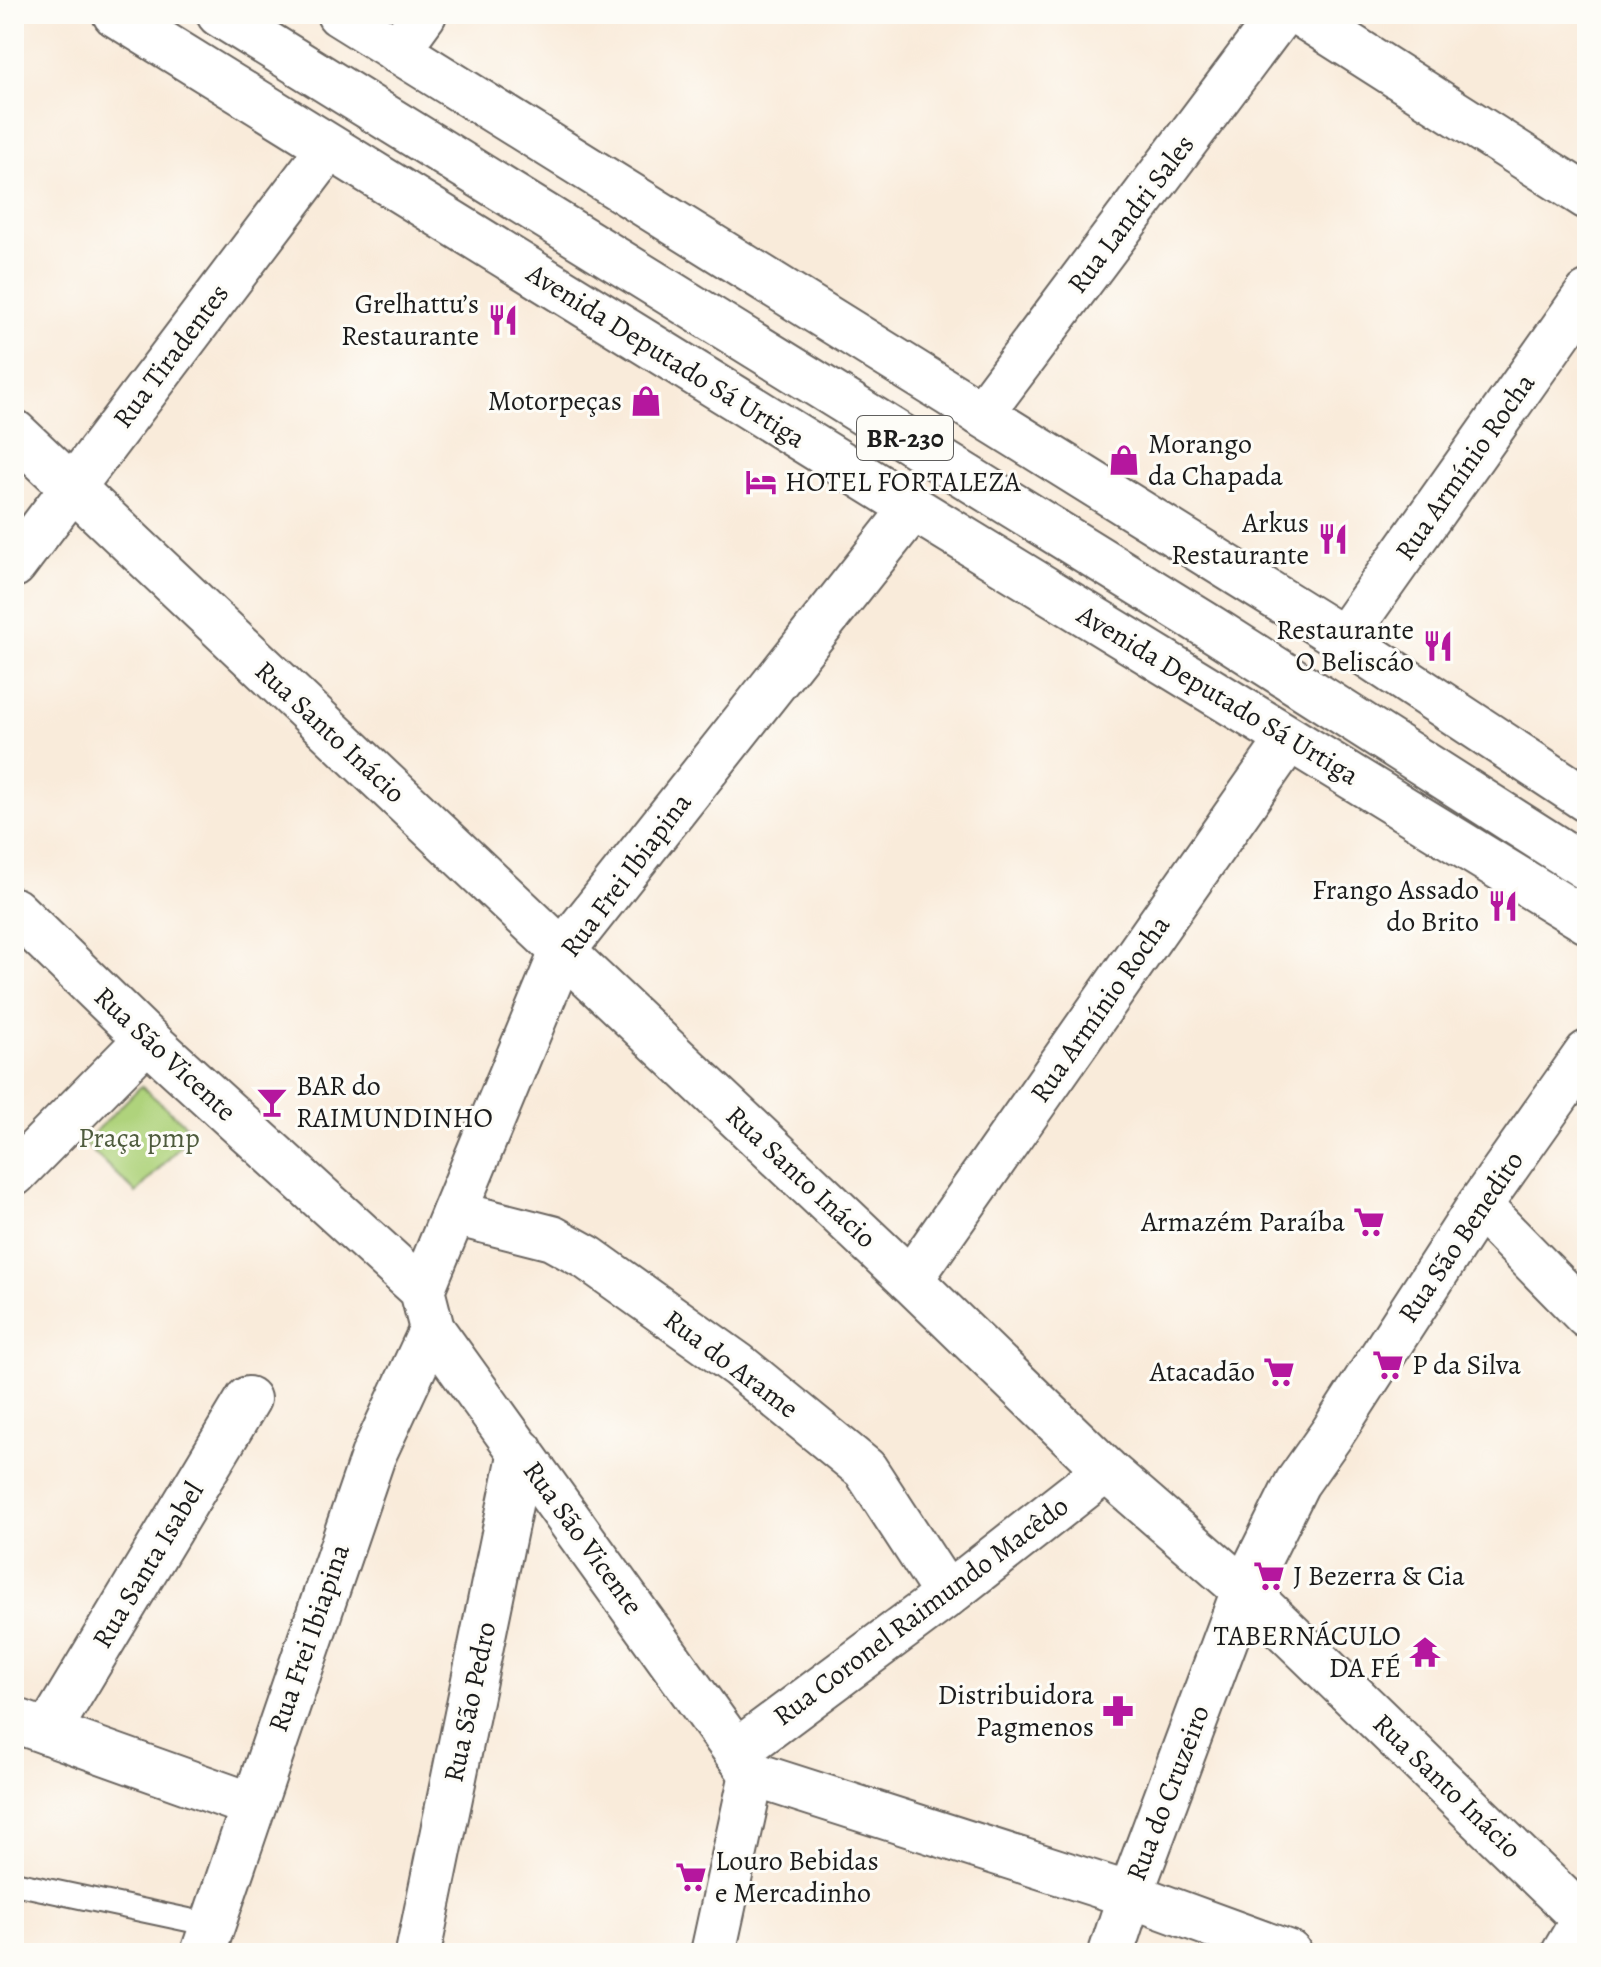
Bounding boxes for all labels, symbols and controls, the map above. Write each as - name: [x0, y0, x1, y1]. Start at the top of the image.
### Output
- street label: Rua Landri Sales: [1059, 127, 1203, 301]
- street label: Avenida Deputado Sá Urtiga: [518, 254, 813, 457]
- street label: Rua Tiradentes: [104, 276, 238, 436]
- place label: Grelhattu’s Restaurante: [341, 285, 479, 355]
- restaurant icon: Grelhattu’s Restaurante: [486, 303, 520, 337]
- street label: Rua Armínio Rocha: [1386, 366, 1544, 568]
- place label: Motorpeças: [488, 382, 622, 420]
- shop icon: Motorpeças: [629, 384, 663, 418]
- road number: BR-230: [857, 416, 953, 460]
- place label: Morango da Chapada: [1148, 425, 1283, 495]
- shop icon: Morango da Chapada: [1107, 443, 1141, 477]
- place label: HOTEL FORTALEZA: [785, 463, 1021, 501]
- hotel icon: HOTEL FORTALEZA: [744, 465, 778, 499]
- place label: Arkus Restaurante: [1171, 504, 1309, 574]
- restaurant icon: Arkus Restaurante: [1316, 522, 1350, 556]
- street label: Avenida Deputado Sá Urtiga: [1069, 595, 1366, 794]
- place label: Restaurante O Beliscáo: [1276, 611, 1414, 681]
- restaurant icon: Restaurante O Beliscáo: [1421, 629, 1455, 663]
- street label: Rua Santo Inácio: [246, 652, 414, 812]
- street label: Rua Frei Ibiapina: [552, 785, 700, 965]
- place label: Frango Assado do Brito: [1312, 871, 1479, 941]
- restaurant icon: Frango Assado do Brito: [1486, 889, 1520, 923]
- street label: Rua Armínio Rocha: [1021, 908, 1179, 1110]
- street label: Rua São Vicente: [86, 978, 244, 1130]
- place label: BAR do RAIMUNDINHO: [296, 1067, 493, 1137]
- bar icon: BAR do RAIMUNDINHO: [255, 1085, 289, 1119]
- street label: Rua Santo Inácio: [717, 1097, 885, 1257]
- park label: Praça pmp: [78, 1119, 200, 1157]
- street label: Rua São Benedito: [1389, 1144, 1533, 1330]
- place label: Armazém Paraíba: [1140, 1203, 1345, 1241]
- supermarket icon: Armazém Paraíba: [1352, 1205, 1386, 1239]
- street label: Rua do Arame: [656, 1301, 806, 1427]
- place label: P da Silva: [1412, 1346, 1521, 1384]
- supermarket icon: P da Silva: [1371, 1348, 1405, 1382]
- place label: Atacadão: [1149, 1353, 1255, 1391]
- supermarket icon: Atacadão: [1262, 1355, 1296, 1389]
- street label: Rua São Vicente: [514, 1453, 652, 1623]
- street label: Rua Santa Isabel: [83, 1475, 213, 1655]
- street label: Rua Coronel Raimundo Macêdo: [765, 1487, 1077, 1735]
- street label: Rua Frei Ibiapina: [259, 1539, 359, 1737]
- place label: J Bezerra & Cia: [1293, 1557, 1465, 1595]
- supermarket icon: J Bezerra & Cia: [1252, 1559, 1286, 1593]
- place label: TABERNÁCULO DA FÉ: [1214, 1617, 1401, 1687]
- street label: Rua São Pedro: [434, 1618, 506, 1786]
- temple icon: TABERNÁCULO DA FÉ: [1408, 1635, 1442, 1669]
- place label: Distribuidora Pagmenos: [938, 1676, 1094, 1746]
- pharmacy icon: Distribuidora Pagmenos: [1101, 1694, 1135, 1728]
- street label: Rua do Cruzeiro: [1117, 1700, 1219, 1886]
- street label: Rua Santo Inácio: [1364, 1705, 1530, 1867]
- place label: Louro Bebidas e Mercadinho: [715, 1842, 879, 1912]
- supermarket icon: Louro Bebidas e Mercadinho: [674, 1860, 708, 1894]

